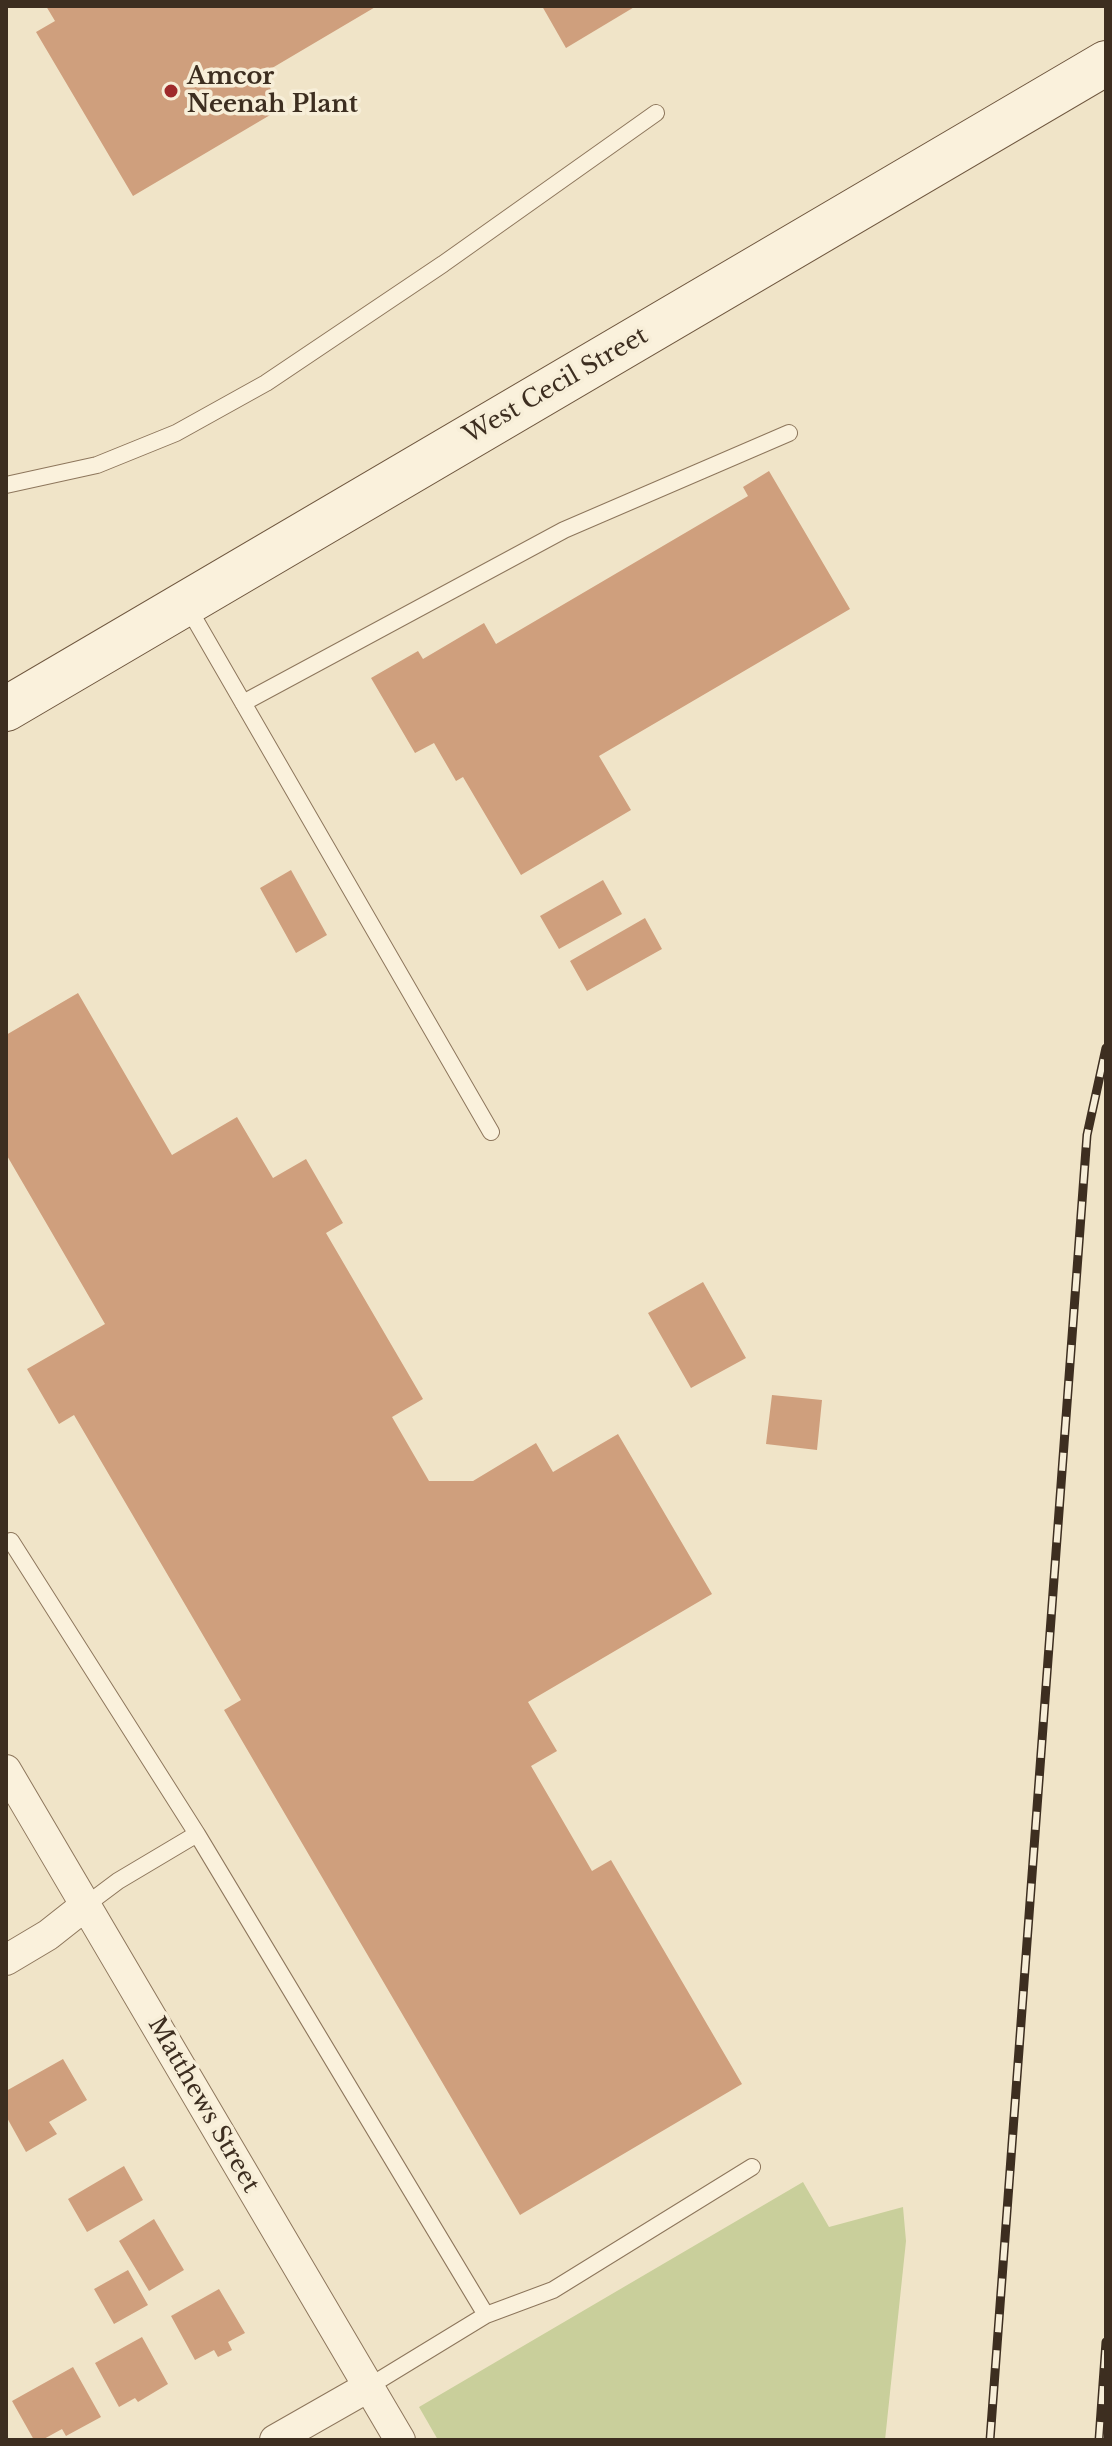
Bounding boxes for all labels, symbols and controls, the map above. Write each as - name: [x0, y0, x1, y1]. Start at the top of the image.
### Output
- place label: Amcor Neenah Plant: [187, 63, 358, 119]
- marker: Amcor Neenah Plant: [162, 82, 180, 100]
- street label: West Cecil Street: [459, 322, 653, 450]
- street label: Matthews Street: [141, 2012, 265, 2198]

